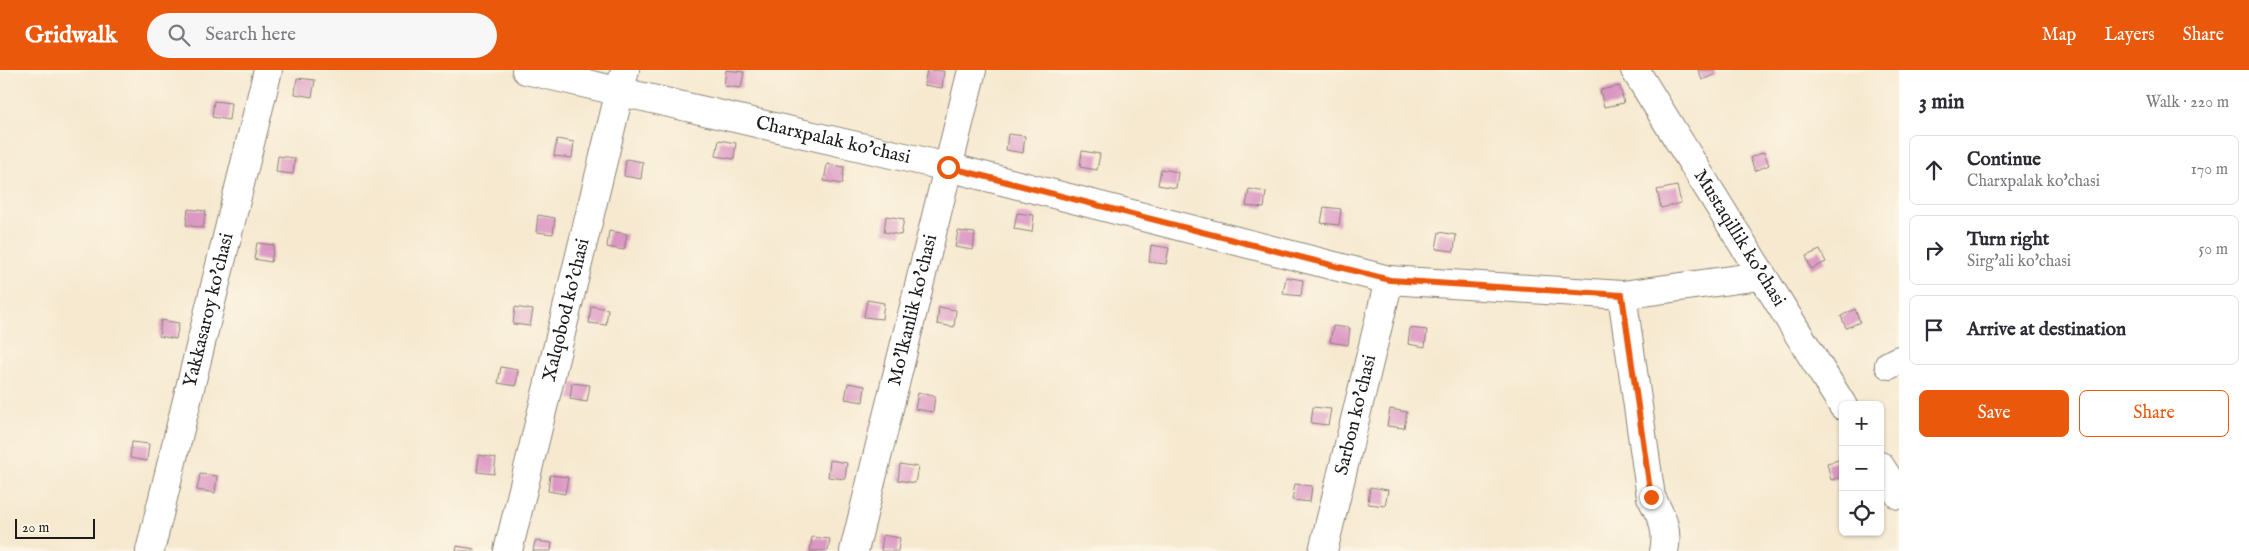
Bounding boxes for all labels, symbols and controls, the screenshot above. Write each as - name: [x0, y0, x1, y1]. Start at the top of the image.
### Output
- search box: [147, 13, 497, 58]
- text: Gridwalk: [25, 20, 117, 51]
- icon: search: [165, 21, 193, 49]
- text: Search here: [205, 23, 296, 47]
- text: Map: [2042, 24, 2076, 47]
- text: Layers: [2104, 24, 2155, 47]
- text: Share: [2183, 24, 2224, 47]
- text: 3 min: [1919, 89, 1964, 116]
- text: Walk · 220 m: [2146, 93, 2229, 113]
- street label: Charxpalak ko'chasi: [753, 111, 913, 170]
- text: Continue: [1967, 148, 2041, 172]
- route start: [937, 156, 960, 179]
- icon: ahead: [1920, 156, 1948, 184]
- text: 170 m: [2191, 160, 2228, 180]
- street label: Mustaqillik ko'chasi: [1688, 165, 1791, 311]
- text: Charxpalak ko'chasi: [1967, 172, 2100, 192]
- text: Turn right: [1967, 228, 2049, 252]
- street label: Yakkasaroy ko'chasi: [179, 230, 240, 390]
- street label: Mo'lkanlik ko'chasi: [883, 232, 943, 388]
- street label: Xalqobod ko'chasi: [538, 236, 596, 384]
- icon: right: [1920, 236, 1948, 264]
- text: 50 m: [2199, 240, 2228, 260]
- text: Sirg'ali ko'chasi: [1967, 252, 2071, 272]
- icon: arrive: [1920, 316, 1948, 344]
- text: Arrive at destination: [1967, 318, 2126, 342]
- street label: Sarbon ko'chasi: [1330, 352, 1382, 478]
- button: Save: [1919, 390, 2069, 437]
- button: Share: [2079, 390, 2229, 437]
- map controls: [1839, 401, 1884, 536]
- button: +: [1839, 401, 1884, 446]
- button: −: [1839, 446, 1884, 491]
- route end: [1640, 486, 1663, 509]
- button: locate: [1839, 491, 1884, 536]
- scale bar: [15, 516, 95, 539]
- text: 20 m: [22, 519, 49, 537]

